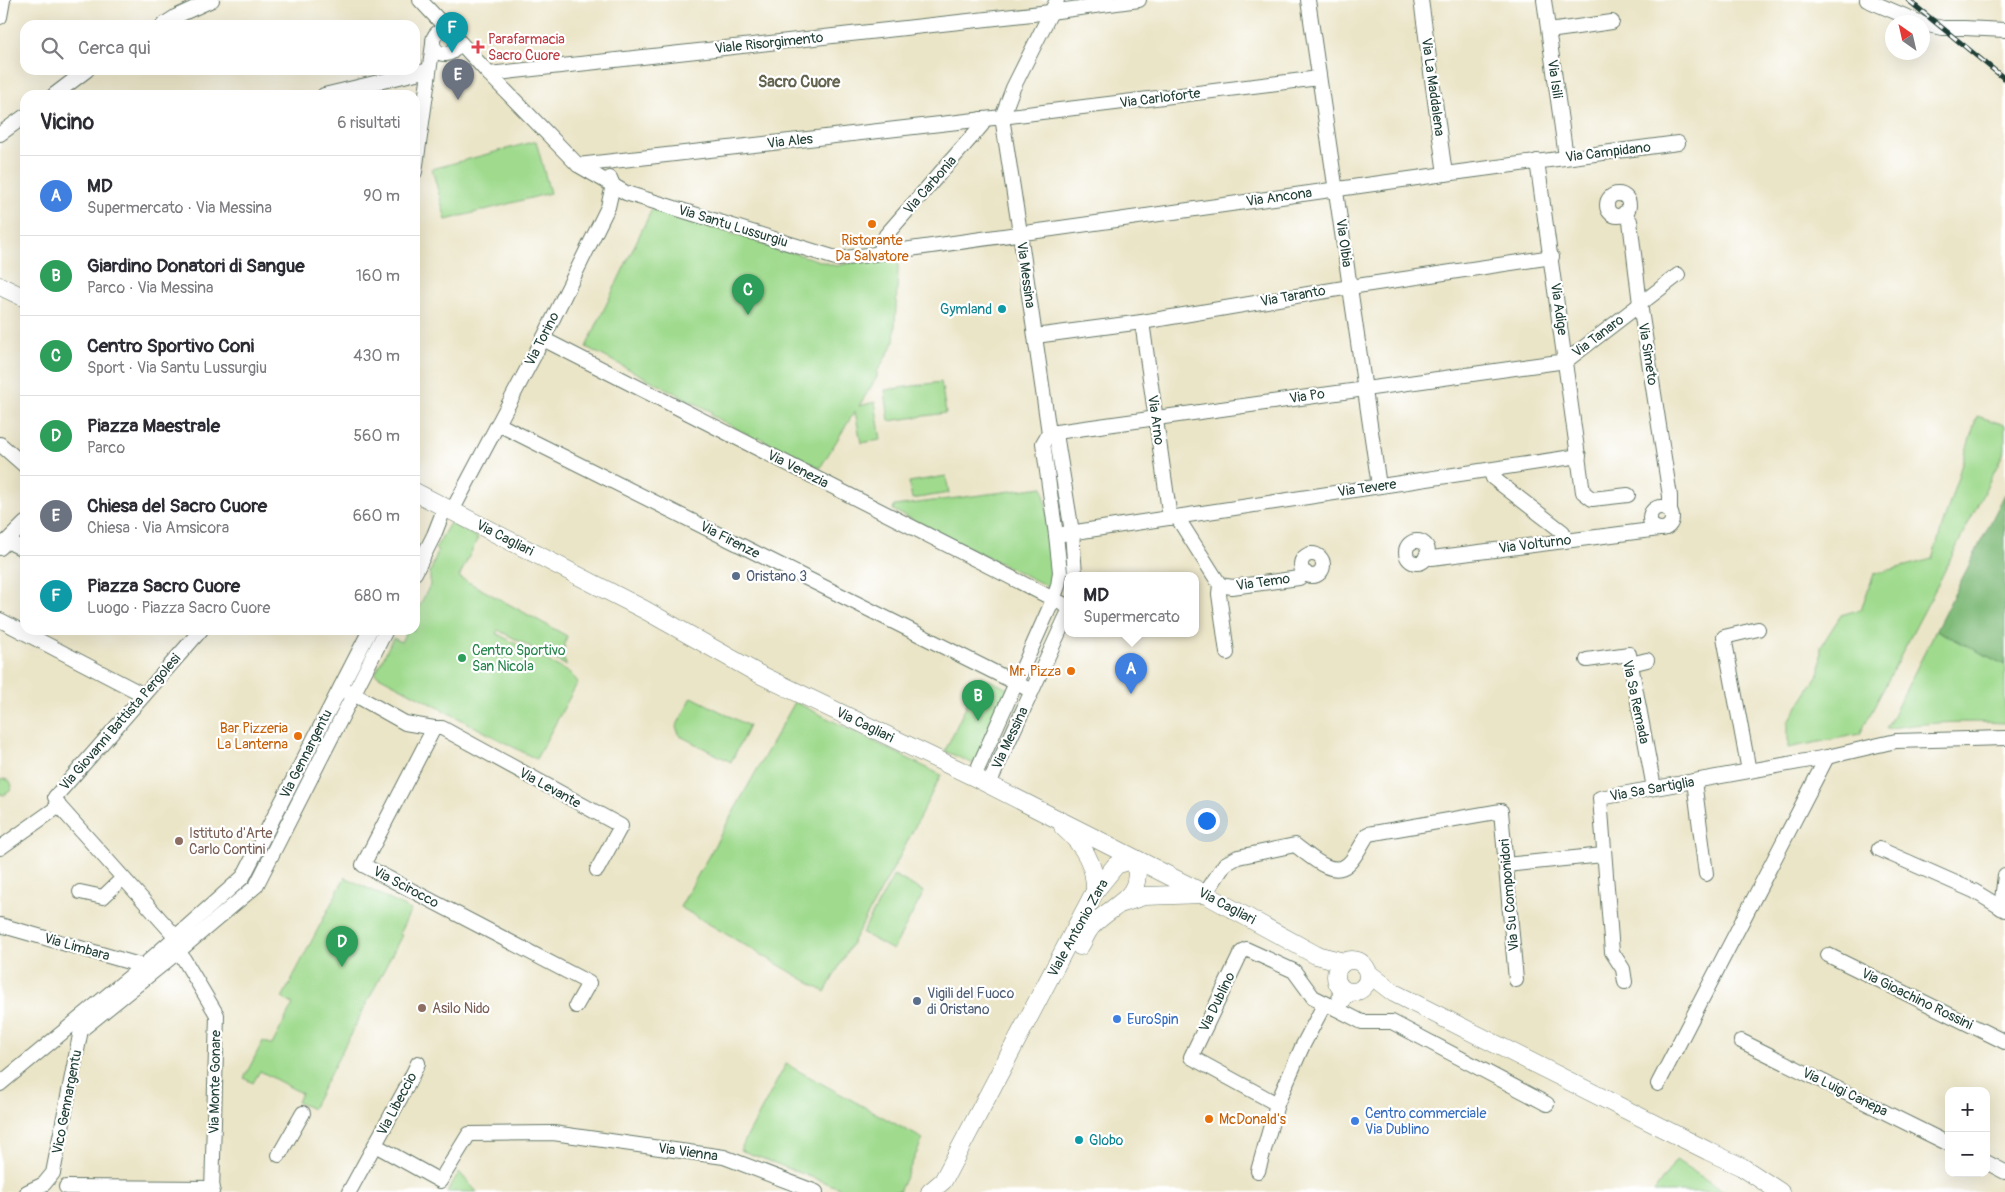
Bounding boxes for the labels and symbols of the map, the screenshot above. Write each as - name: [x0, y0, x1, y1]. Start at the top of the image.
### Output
- pin: F: [436, 12, 468, 53]
- north arrow: [1885, 15, 1930, 60]
- street label: Viale Risorgimento: [714, 29, 825, 57]
- place label: Parafarmacia Sacro Cuore: [488, 31, 565, 64]
- street label: Via La Maddalena: [1418, 37, 1448, 137]
- marker: Parafarmacia Sacro Cuore: [472, 41, 484, 53]
- pin: E: [442, 59, 474, 100]
- street label: Via Isili: [1544, 59, 1566, 100]
- district label: Sacro Cuore: [758, 72, 841, 92]
- street label: Via Carloforte: [1119, 85, 1201, 111]
- street label: Via Ales: [766, 130, 814, 152]
- street label: Via Campidano: [1564, 138, 1652, 166]
- street label: Via Carbonia: [900, 152, 960, 218]
- street label: Via Ancona: [1245, 184, 1313, 210]
- street label: Via Santu Lussurgiu: [676, 201, 790, 251]
- marker: Ristorante Da Salvatore: [866, 218, 878, 230]
- street label: Via Olbia: [1332, 218, 1356, 268]
- place label: Ristorante Da Salvatore: [835, 232, 909, 265]
- street label: Via Messina: [1013, 241, 1039, 309]
- pin: C: [732, 274, 764, 315]
- street label: Via Taranto: [1259, 282, 1327, 310]
- street label: Via Adige: [1547, 282, 1571, 336]
- place label: Gymland: [940, 301, 992, 318]
- marker: Gymland: [996, 303, 1008, 315]
- street label: Via Torino: [521, 309, 563, 369]
- street label: Via Tanaro: [1569, 311, 1628, 361]
- street label: Via Simeto: [1635, 321, 1661, 387]
- street label: Via Po: [1288, 385, 1326, 407]
- street label: Via Arno: [1144, 394, 1168, 447]
- street label: Via Venezia: [764, 446, 832, 492]
- street label: Via Tevere: [1337, 475, 1398, 501]
- street label: Via Cagliari: [473, 516, 537, 560]
- street label: Via Firenze: [697, 518, 763, 562]
- street label: Via Volturno: [1498, 531, 1573, 557]
- place label: Oristano 3: [746, 568, 807, 585]
- marker: Oristano 3: [730, 570, 742, 582]
- street label: Via Temo: [1235, 570, 1291, 594]
- place label: Centro Sportivo San Nicola: [472, 642, 566, 675]
- street label: Via Giovanni Battista Pergolesi: [56, 650, 184, 794]
- marker: Centro Sportivo San Nicola: [456, 652, 468, 664]
- pin: A: [1115, 653, 1147, 694]
- street label: Via Sa Remada: [1619, 659, 1653, 745]
- place label: Mr. Pizza: [1009, 663, 1061, 680]
- marker: Mr. Pizza: [1065, 665, 1077, 677]
- pin: B: [962, 680, 994, 721]
- street label: Via Cagliari: [833, 704, 897, 747]
- street label: Via Messina: [988, 704, 1032, 772]
- street label: Via Gennargentu: [276, 707, 336, 801]
- place label: Bar Pizzeria La Lanterna: [217, 720, 288, 753]
- marker: Bar Pizzeria La Lanterna: [292, 730, 304, 742]
- street label: Via Levante: [516, 764, 584, 812]
- street label: Via Sa Sartiglia: [1609, 773, 1695, 805]
- your location: [1194, 808, 1220, 834]
- place label: Istituto d'Arte Carlo Contini: [189, 825, 273, 858]
- marker: Istituto d'Arte Carlo Contini: [173, 835, 185, 847]
- street label: Via Su Componidori: [1496, 838, 1522, 952]
- street label: Via Scirocco: [370, 863, 442, 912]
- street label: Viale Antonio Zara: [1044, 876, 1112, 980]
- street label: Via Cagliari: [1195, 884, 1259, 928]
- pin: D: [326, 926, 358, 967]
- street label: Via Limbara: [42, 929, 112, 965]
- street label: Via Gioachino Rossini: [1858, 965, 1976, 1034]
- street label: Via Dublino: [1195, 969, 1239, 1035]
- place label: Vigili del Fuoco di Oristano: [927, 985, 1015, 1018]
- marker: Vigili del Fuoco di Oristano: [911, 995, 923, 1007]
- place label: Asilo Nido: [432, 1000, 490, 1017]
- marker: Asilo Nido: [416, 1002, 428, 1014]
- place label: EuroSpin: [1127, 1011, 1179, 1028]
- marker: EuroSpin: [1111, 1013, 1123, 1025]
- street label: Via Monte Gonare: [206, 1030, 224, 1134]
- street label: Vico Gennargentu: [49, 1048, 85, 1156]
- street label: Via Luigi Canepa: [1799, 1064, 1891, 1120]
- street label: Via Libeccio: [373, 1069, 421, 1138]
- place label: Centro commerciale Via Dublino: [1365, 1105, 1486, 1138]
- place label: McDonald's: [1219, 1111, 1287, 1128]
- marker: McDonald's: [1203, 1113, 1215, 1125]
- marker: Centro commerciale Via Dublino: [1349, 1115, 1361, 1127]
- place label: Globo: [1089, 1132, 1124, 1149]
- marker: Globo: [1073, 1134, 1085, 1146]
- street label: Via Vienna: [657, 1139, 719, 1165]

